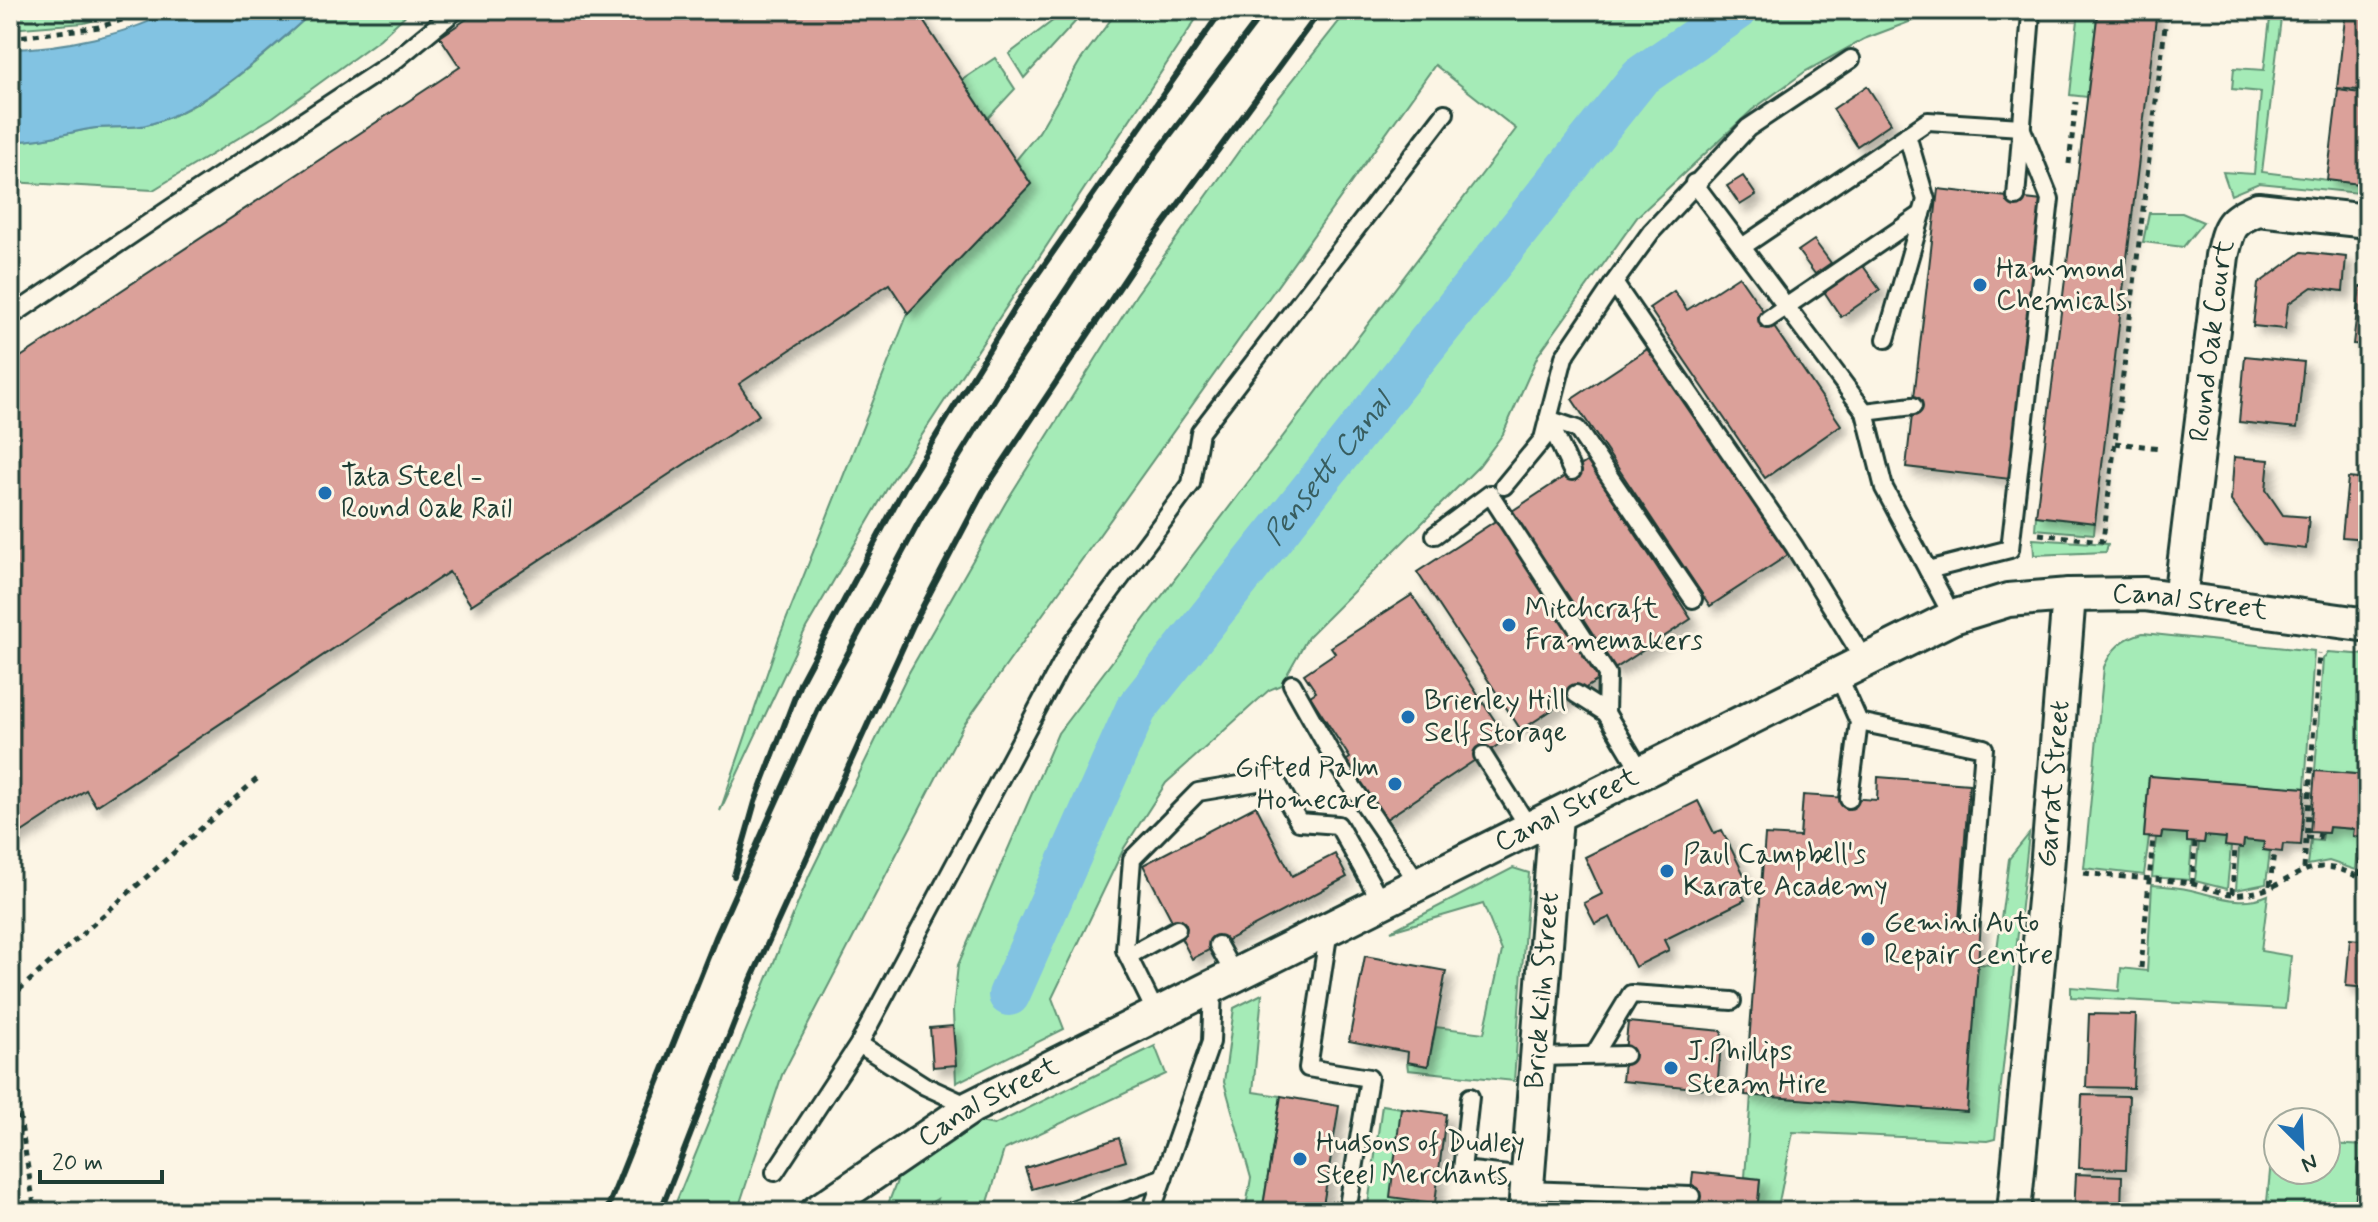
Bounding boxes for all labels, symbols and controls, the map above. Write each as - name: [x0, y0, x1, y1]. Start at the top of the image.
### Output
- street label: Round Oak Court: [2181, 235, 2244, 444]
- place label: Hammond Chemicals: [1996, 251, 2127, 320]
- marker: Hammond Chemicals: [1971, 276, 1989, 294]
- water label: Pensett Canal: [1255, 381, 1403, 553]
- place label: Tata Steel - Round Oak Rail: [341, 459, 512, 528]
- marker: Tata Steel - Round Oak Rail: [316, 484, 334, 502]
- street label: Canal Street: [2112, 575, 2270, 629]
- place label: Mitchcraft Framemakers: [1525, 591, 1703, 660]
- marker: Mitchcraft Framemakers: [1500, 616, 1518, 634]
- place label: Brierley Hill Self Storage: [1424, 683, 1567, 752]
- street label: Garrat Street: [2029, 699, 2079, 869]
- marker: Brierley Hill Self Storage: [1399, 708, 1417, 726]
- place label: Gifted Palm Homecare: [1235, 750, 1379, 819]
- street label: Canal Street: [1488, 758, 1645, 861]
- marker: Gifted Palm Homecare: [1386, 775, 1404, 793]
- place label: Paul Campbell's Karate Academy: [1683, 837, 1888, 906]
- marker: Paul Campbell's Karate Academy: [1658, 862, 1676, 880]
- street label: Brick Kiln Street: [1516, 891, 1568, 1090]
- place label: Gemini Auto Repair Centre: [1884, 905, 2053, 974]
- marker: Gemini Auto Repair Centre: [1859, 930, 1877, 948]
- place label: J.Phillips Steam Hire: [1687, 1034, 1827, 1103]
- street label: Canal Street: [911, 1047, 1065, 1156]
- marker: J.Phillips Steam Hire: [1662, 1059, 1680, 1077]
- north arrow: [2262, 1106, 2342, 1186]
- place label: Hudsons of Dudley Steel Merchants: [1316, 1125, 1525, 1194]
- scale bar: [40, 1134, 162, 1184]
- text: N: [2297, 1147, 2322, 1178]
- text: 20 m: [52, 1148, 103, 1179]
- marker: Hudsons of Dudley Steel Merchants: [1291, 1150, 1309, 1168]

